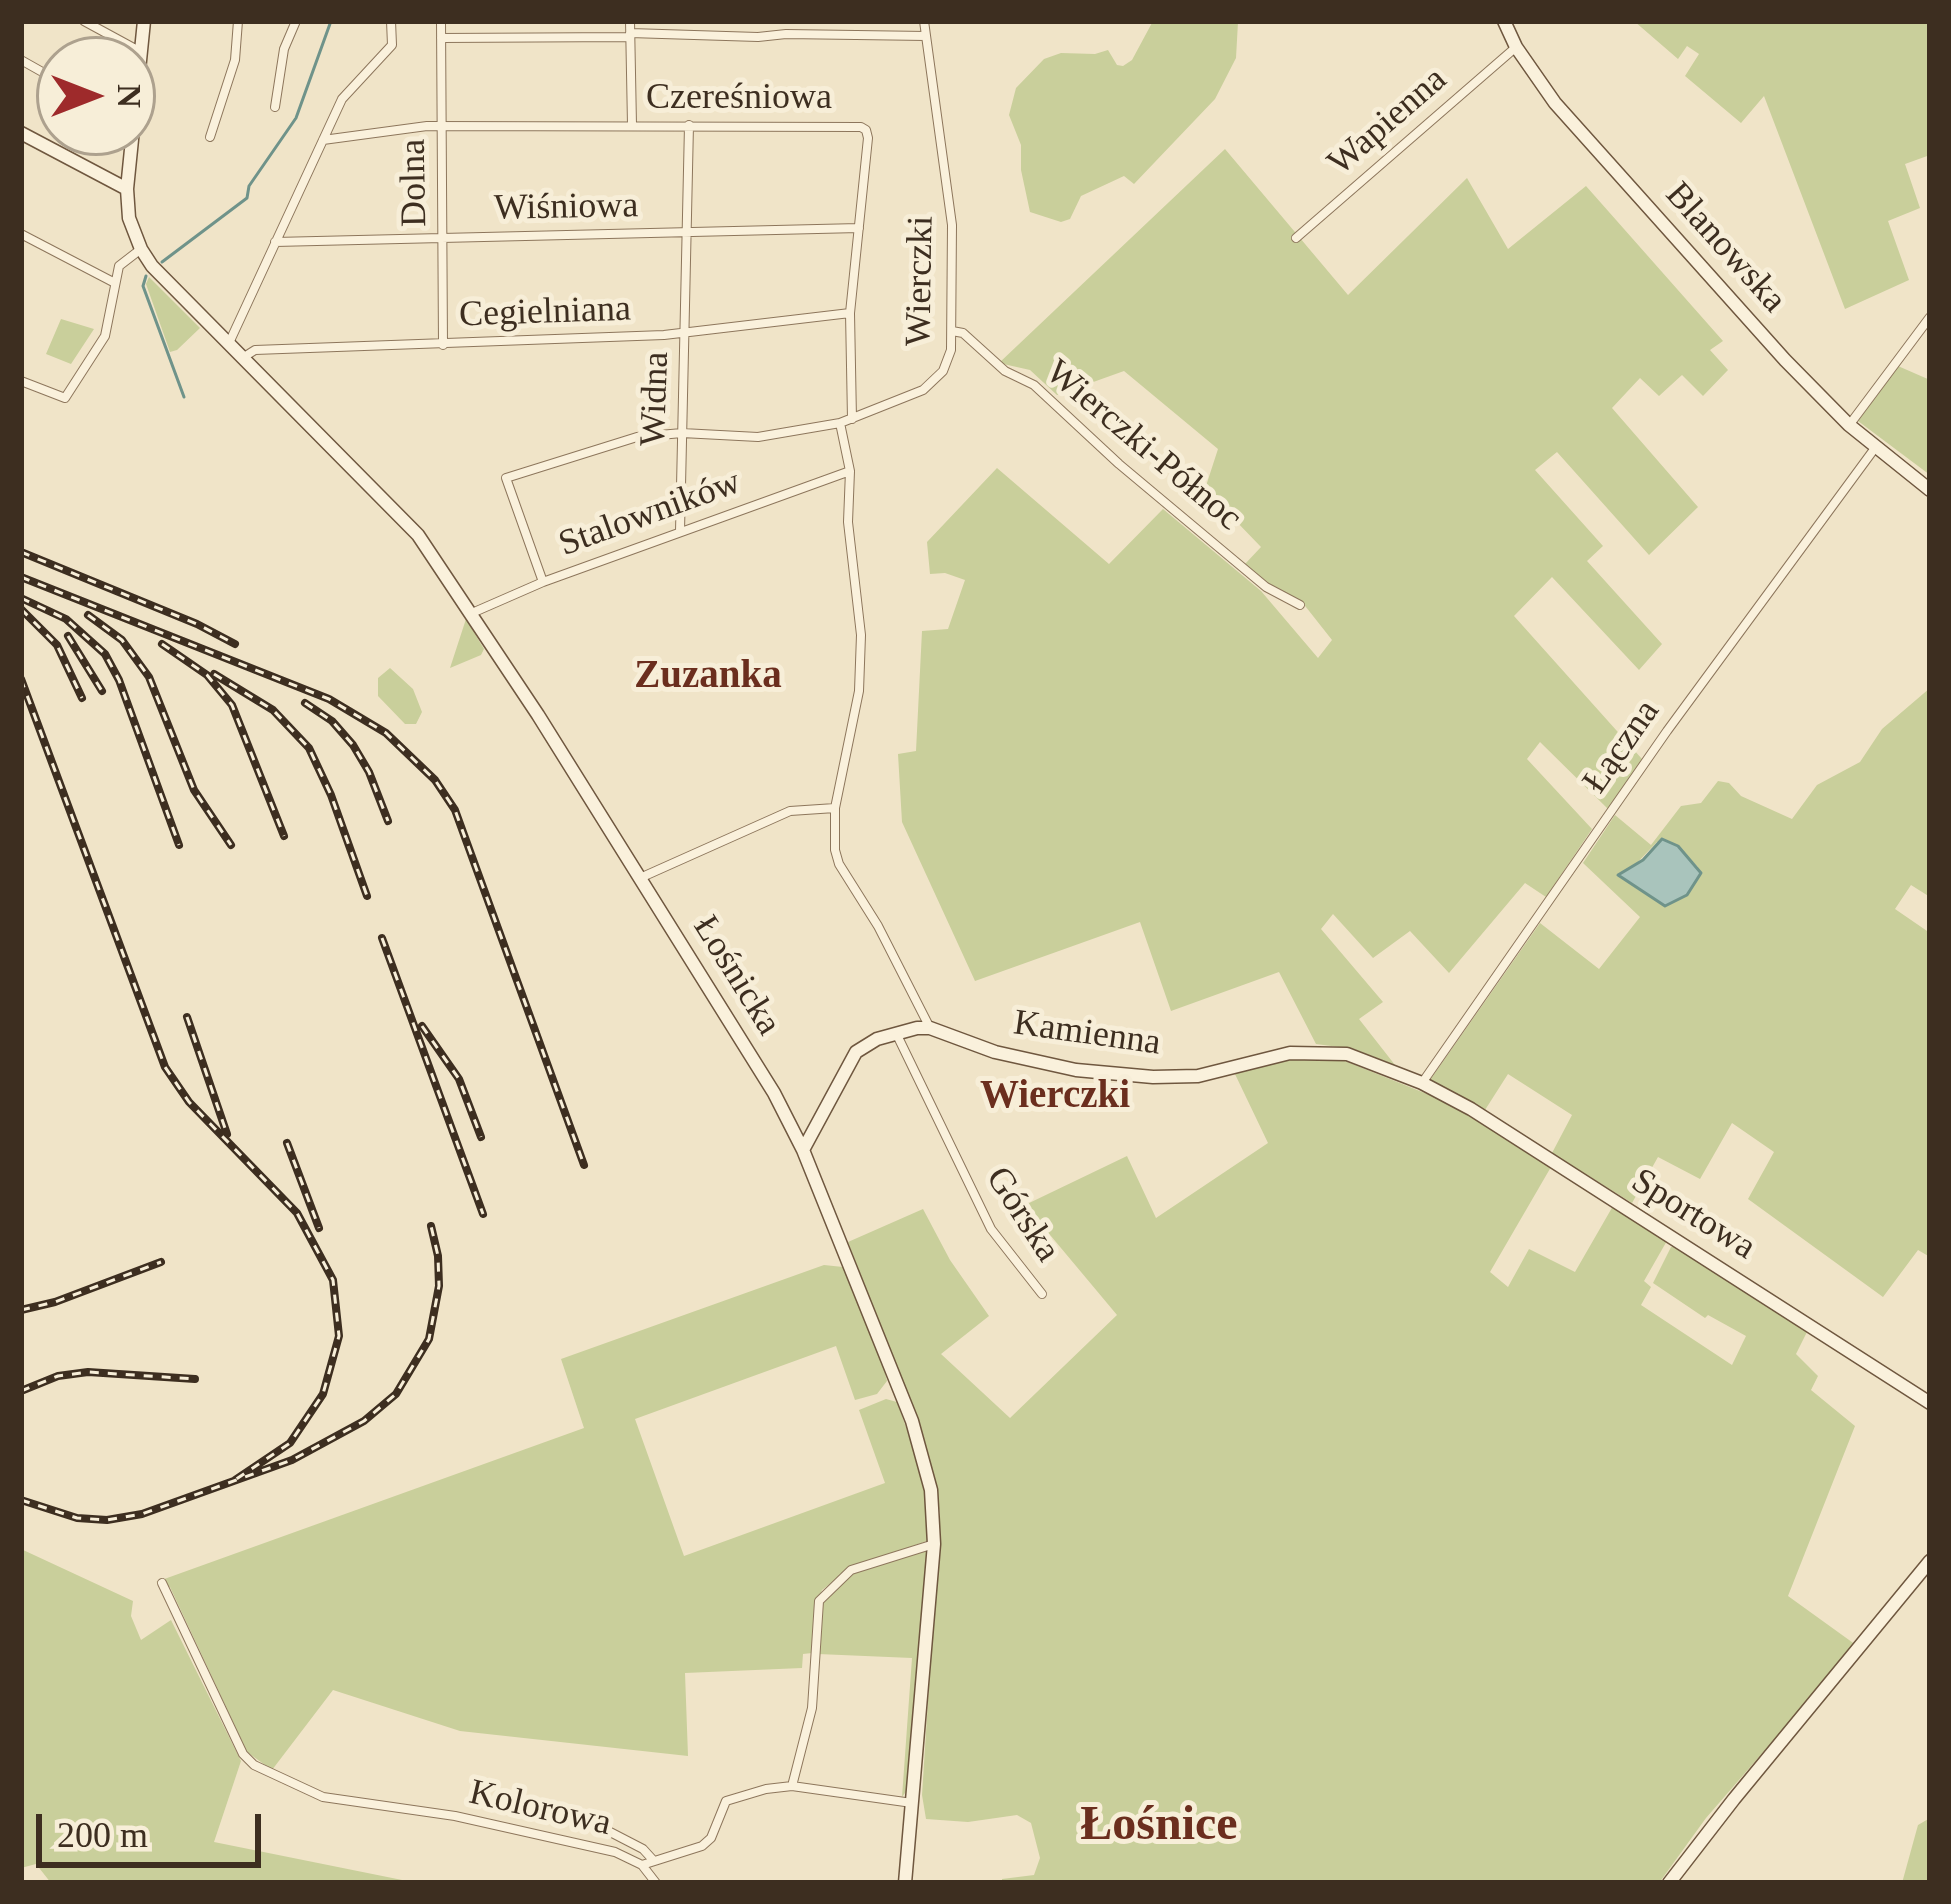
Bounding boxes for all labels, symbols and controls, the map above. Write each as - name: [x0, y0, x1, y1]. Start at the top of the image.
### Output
- north arrow: [36, 36, 156, 156]
- street label: Wapienna: [1320, 59, 1456, 185]
- street label: Czereśniowa: [646, 77, 832, 121]
- text: N: [111, 84, 147, 108]
- street label: Dolna: [393, 139, 437, 227]
- street label: Blanowska: [1655, 174, 1795, 322]
- street label: Wiśniowa: [493, 185, 639, 231]
- street label: Wierczki: [898, 215, 944, 347]
- street label: Cegielniana: [458, 288, 632, 338]
- street label: Widna: [633, 351, 679, 447]
- street label: Wierczki-Północ: [1036, 352, 1250, 540]
- street label: Stalowników: [553, 461, 747, 567]
- district label: Zuzanka: [634, 654, 782, 700]
- street label: Łączna: [1575, 692, 1669, 802]
- street label: Łośnicka: [683, 909, 789, 1043]
- street label: Kamienna: [1011, 1002, 1163, 1066]
- district label: Wierczki: [980, 1074, 1130, 1120]
- street label: Górska: [976, 1160, 1068, 1270]
- street label: Sportowa: [1623, 1160, 1763, 1270]
- street label: Kolorowa: [465, 1772, 615, 1846]
- scale bar: [42, 1790, 267, 1864]
- district label: Łośnice: [1080, 1798, 1238, 1856]
- text: 200 m: [57, 1815, 148, 1855]

